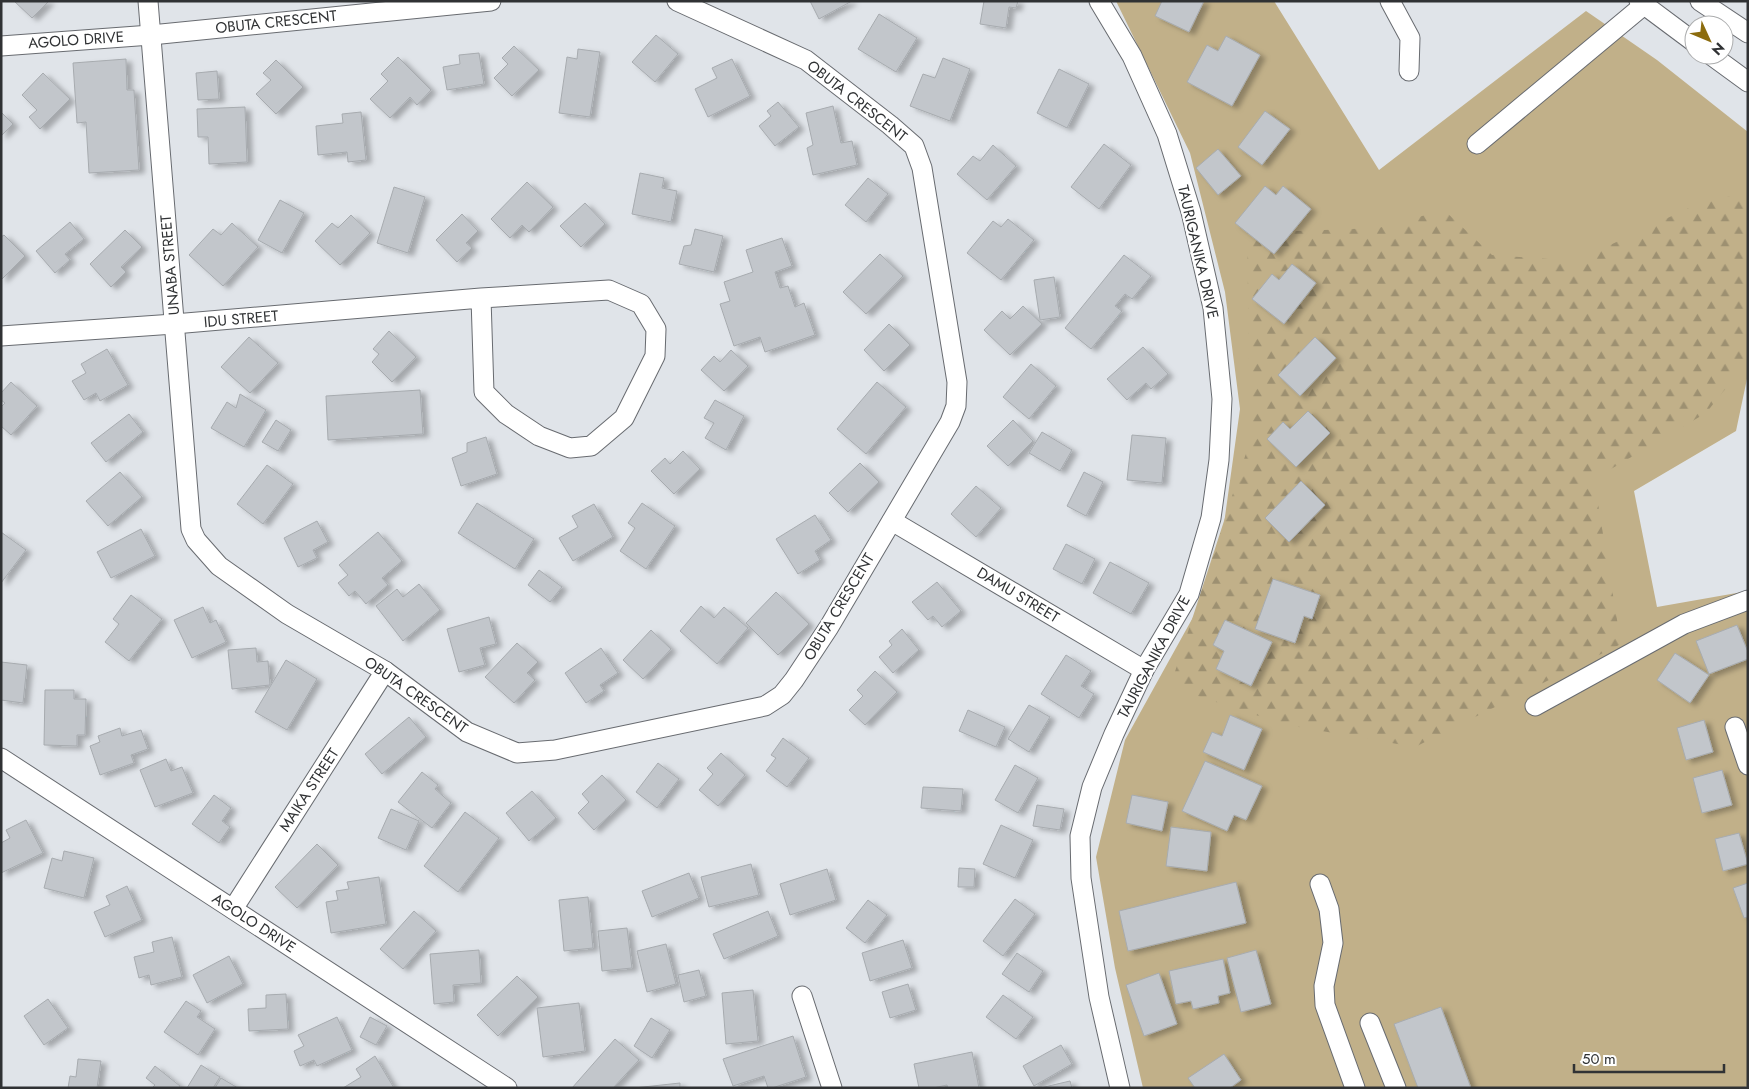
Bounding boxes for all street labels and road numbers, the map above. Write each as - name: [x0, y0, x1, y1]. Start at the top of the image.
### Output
- street label: OBUTA CRESCENT: [214, 5, 338, 39]
- street label: AGOLO DRIVE: [27, 26, 125, 54]
- street label: OBUTA CRESCENT: [802, 55, 912, 147]
- street label: TAURIGANIKA DRIVE: [1172, 183, 1224, 321]
- street label: UNABA STREET: [155, 214, 185, 316]
- street label: IDU STREET: [203, 305, 279, 333]
- street label: OBUTA CRESCENT: [798, 549, 880, 665]
- street label: DAMU STREET: [973, 562, 1063, 628]
- street label: TAURIGANIKA DRIVE: [1112, 592, 1196, 722]
- street label: OBUTA CRESCENT: [360, 651, 472, 739]
- street label: MAIKA STREET: [274, 744, 344, 836]
- street label: AGOLO DRIVE: [208, 888, 300, 958]

